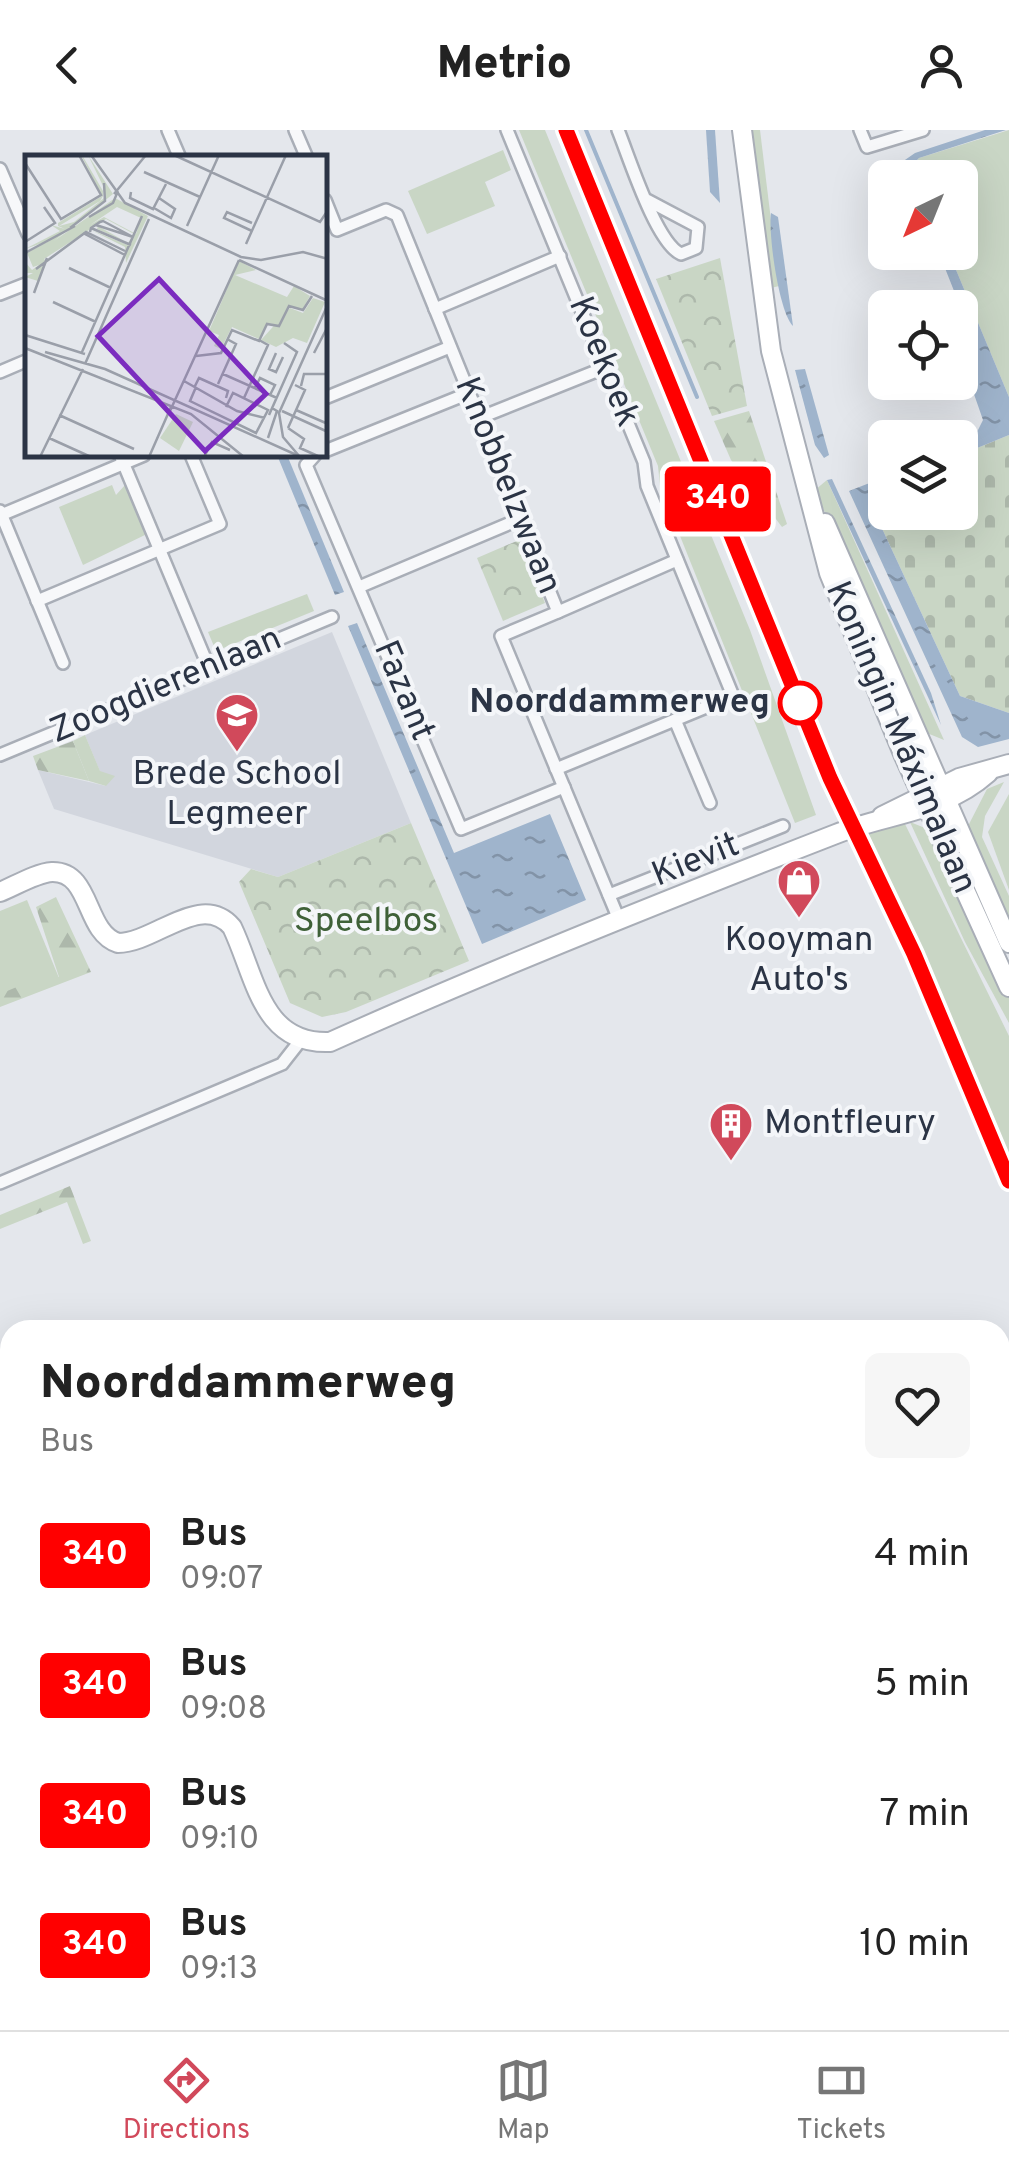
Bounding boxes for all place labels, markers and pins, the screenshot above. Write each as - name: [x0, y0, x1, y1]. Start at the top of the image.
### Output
- place label: Noorddammerweg: [469, 681, 770, 725]
- marker: Noorddammerweg: [779, 682, 821, 724]
- school or university icon: Brede School Legmeer: [214, 692, 260, 753]
- place label: Brede School Legmeer: [133, 753, 341, 837]
- shop icon: Kooyman Auto's: [776, 858, 822, 919]
- place label: Kooyman Auto's: [725, 919, 873, 1003]
- building icon: Montfleury: [708, 1101, 754, 1162]
- place label: Montfleury: [764, 1102, 936, 1146]

